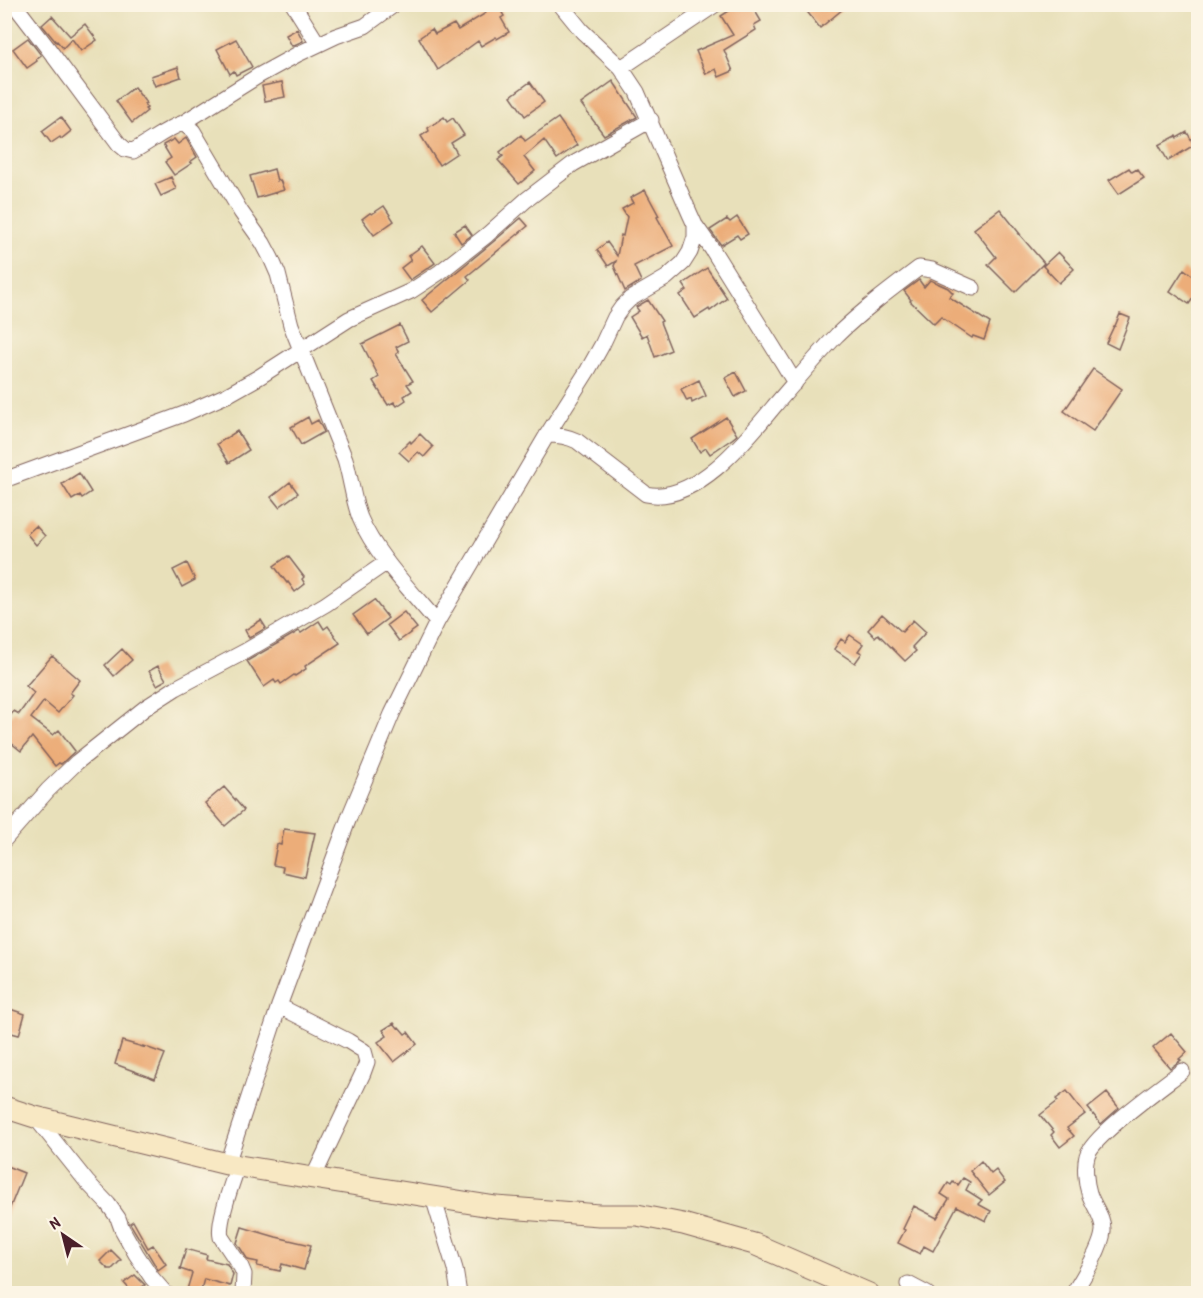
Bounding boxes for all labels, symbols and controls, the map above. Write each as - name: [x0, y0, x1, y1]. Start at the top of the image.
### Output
- north arrow: [33, 1205, 93, 1265]
- text: N: [45, 1211, 65, 1234]

